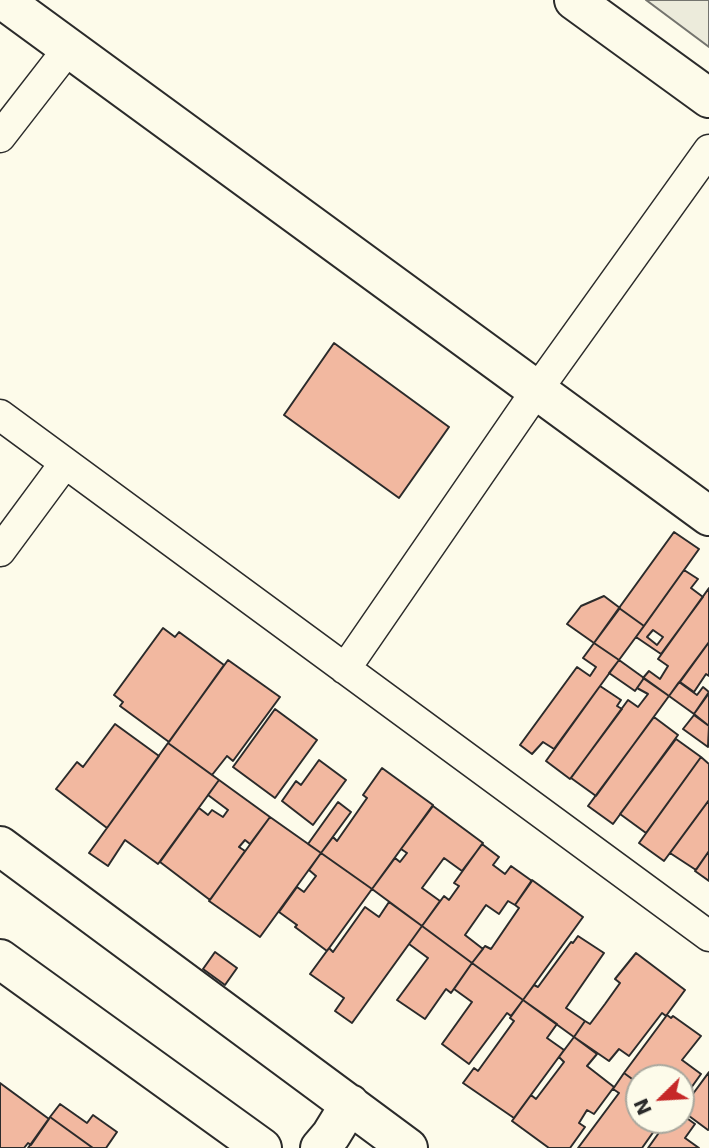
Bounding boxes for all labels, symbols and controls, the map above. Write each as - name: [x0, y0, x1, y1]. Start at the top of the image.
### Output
- north arrow: [625, 1064, 695, 1134]
- text: N: [629, 1095, 656, 1118]

